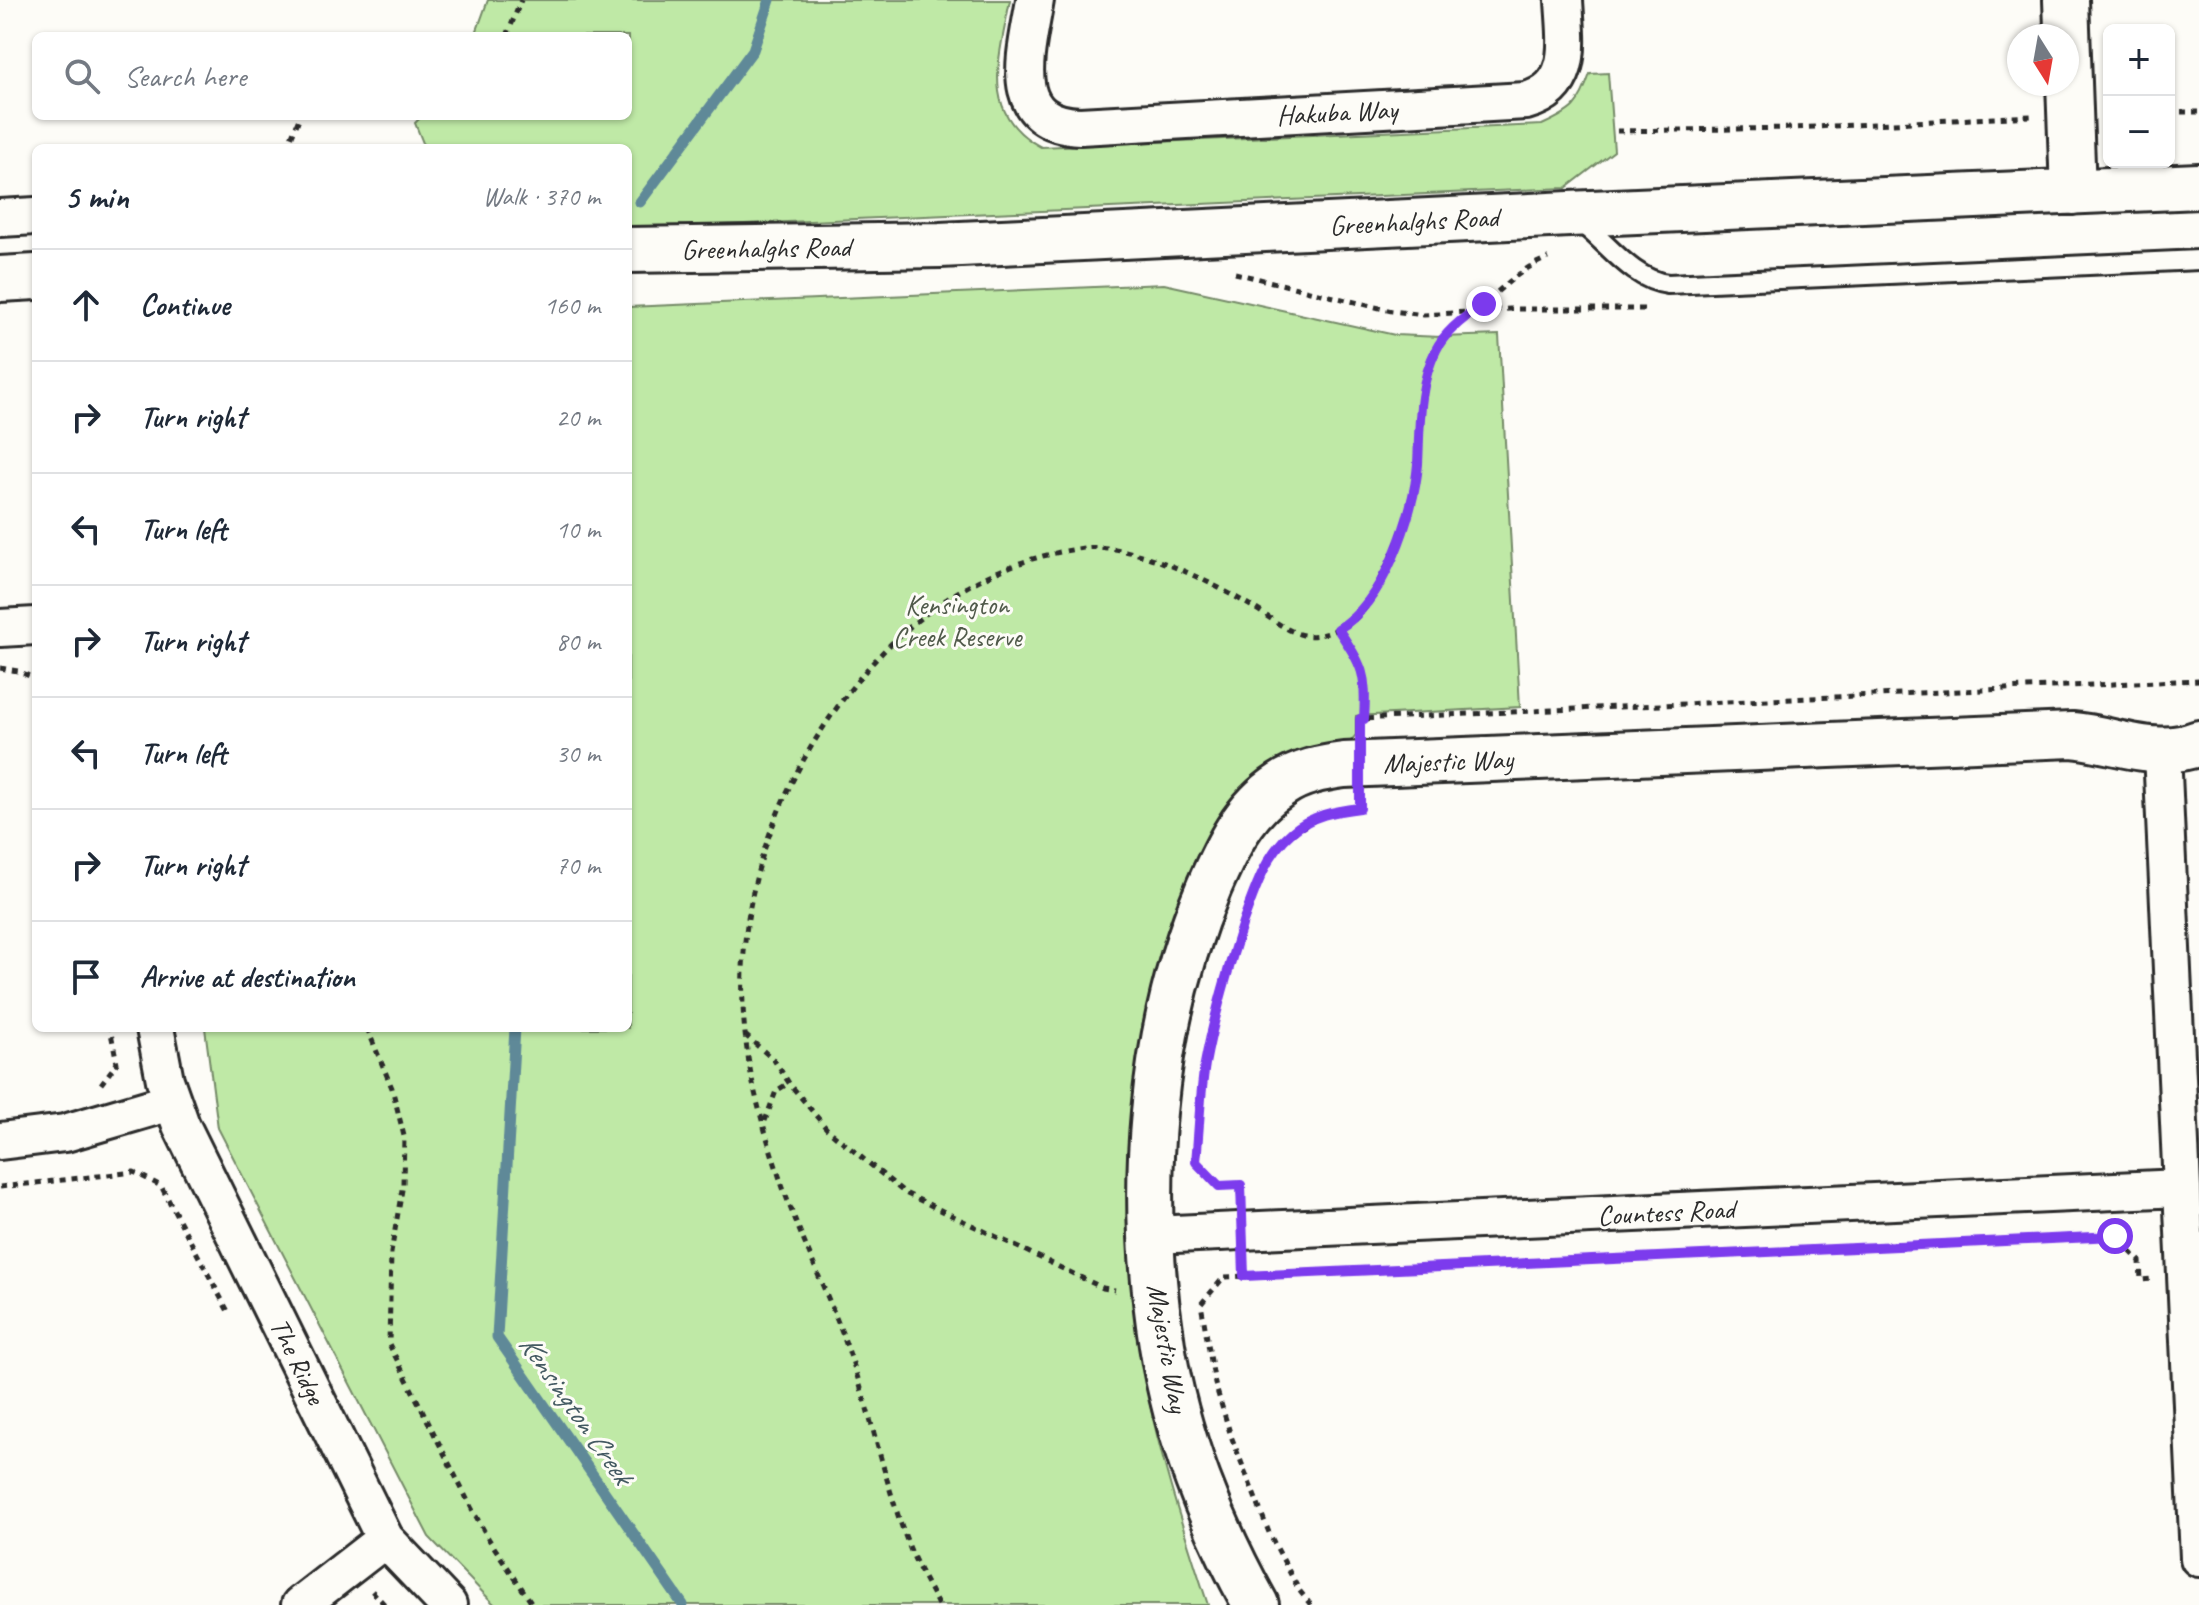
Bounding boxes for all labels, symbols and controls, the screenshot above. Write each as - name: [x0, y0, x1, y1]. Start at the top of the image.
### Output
- north arrow: [2007, 24, 2079, 96]
- map controls: [2103, 24, 2175, 168]
- button: +: [2103, 24, 2175, 96]
- search box: [32, 32, 632, 120]
- icon: search: [60, 54, 104, 98]
- text: Search here: [124, 57, 246, 95]
- street label: Hakuba Way: [1276, 91, 1401, 133]
- button: −: [2103, 96, 2175, 168]
- text: 5 min: [64, 175, 129, 218]
- text: Walk · 370 m: [483, 180, 600, 213]
- street label: Greenhalghs Road: [1329, 199, 1503, 243]
- street label: Greenhalghs Road: [681, 229, 855, 267]
- icon: ahead: [64, 283, 108, 327]
- text: Continue: [140, 286, 230, 324]
- route end: [1466, 286, 1502, 322]
- text: 160 m: [544, 289, 600, 322]
- icon: right: [64, 395, 108, 439]
- text: Turn right: [140, 398, 245, 436]
- text: 20 m: [556, 401, 600, 434]
- icon: left: [64, 507, 108, 551]
- text: Turn left: [140, 510, 227, 548]
- text: 10 m: [556, 513, 600, 546]
- park label: Kensington Creek Reserve: [893, 587, 1023, 654]
- icon: right: [64, 619, 108, 663]
- text: Turn right: [140, 622, 245, 660]
- text: 80 m: [556, 625, 600, 658]
- icon: left: [64, 731, 108, 775]
- text: Turn left: [140, 734, 227, 772]
- text: 30 m: [556, 737, 600, 770]
- street label: Majestic Way: [1382, 741, 1516, 781]
- icon: right: [64, 843, 108, 887]
- text: Turn right: [140, 846, 245, 884]
- text: 70 m: [556, 849, 600, 882]
- icon: arrive: [64, 955, 108, 999]
- text: Arrive at destination: [140, 958, 355, 996]
- street label: Countess Road: [1597, 1191, 1739, 1233]
- route start: [2097, 1218, 2133, 1254]
- street label: Majestic Way: [1139, 1281, 1197, 1417]
- street label: The Ridge: [262, 1312, 335, 1411]
- water label: Kensington Creek: [511, 1327, 644, 1495]

